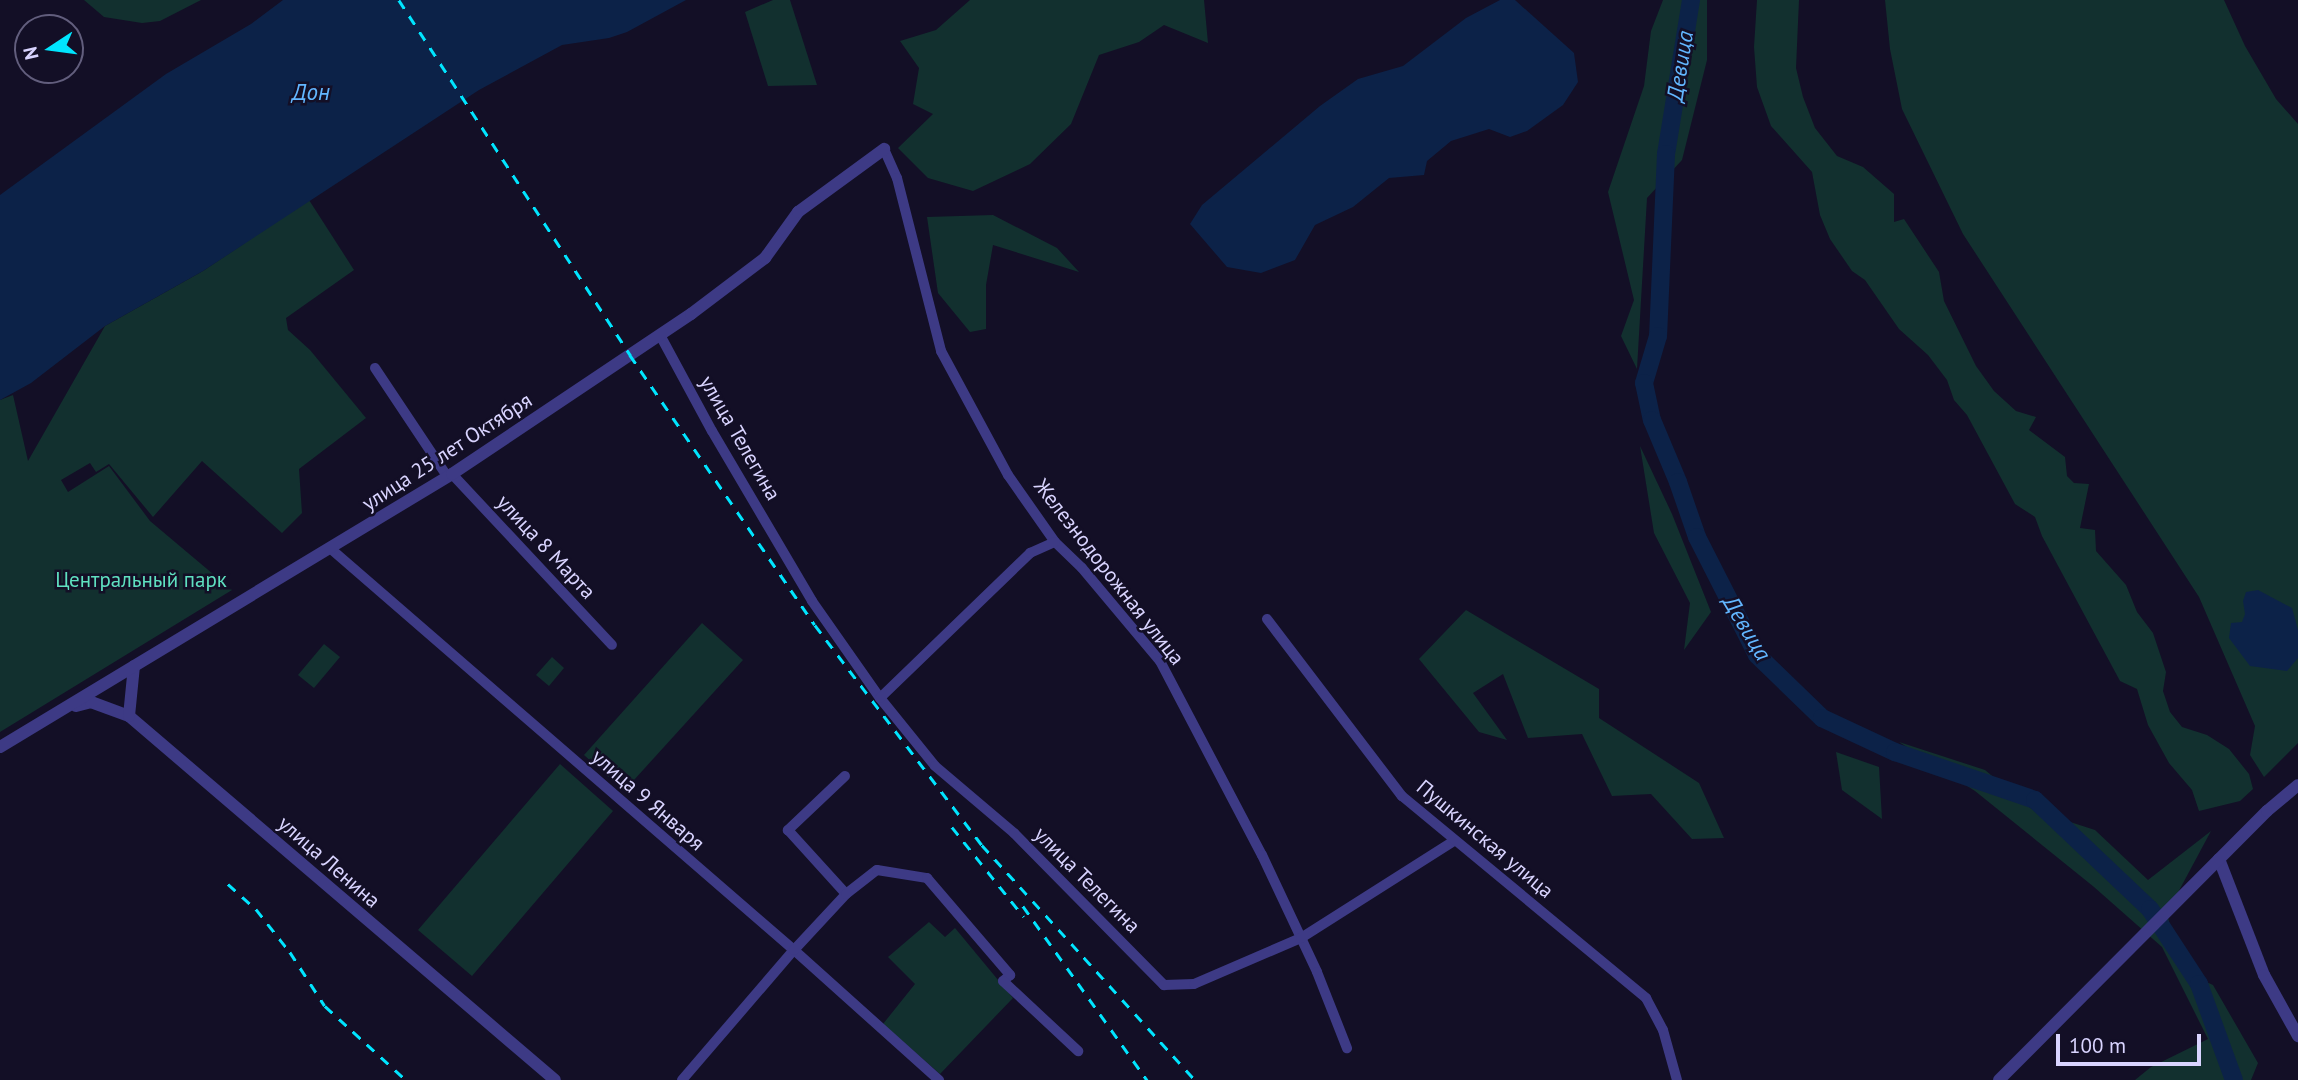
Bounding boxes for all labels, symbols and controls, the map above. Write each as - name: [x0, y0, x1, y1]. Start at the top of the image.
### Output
- north arrow: [14, 14, 84, 84]
- water label: Девица: [1661, 29, 1699, 103]
- text: N: [17, 45, 44, 62]
- water label: Дон: [292, 78, 330, 106]
- street label: улица Телегина: [694, 371, 786, 505]
- street label: улица 25 лет Октября: [357, 387, 537, 517]
- street label: Железнодорожная улица: [1029, 474, 1189, 670]
- street label: улица 8 Марта: [491, 490, 601, 604]
- park label: Центральный парк: [55, 567, 227, 593]
- water label: Девица: [1717, 590, 1777, 666]
- street label: улица 9 Января: [586, 744, 710, 856]
- street label: Пушкинская улица: [1411, 774, 1559, 904]
- street label: улица Ленина: [273, 811, 385, 913]
- street label: улица Телегина: [1028, 821, 1146, 939]
- scale bar: [2060, 1020, 2205, 1064]
- text: 100 m: [2069, 1032, 2126, 1059]

